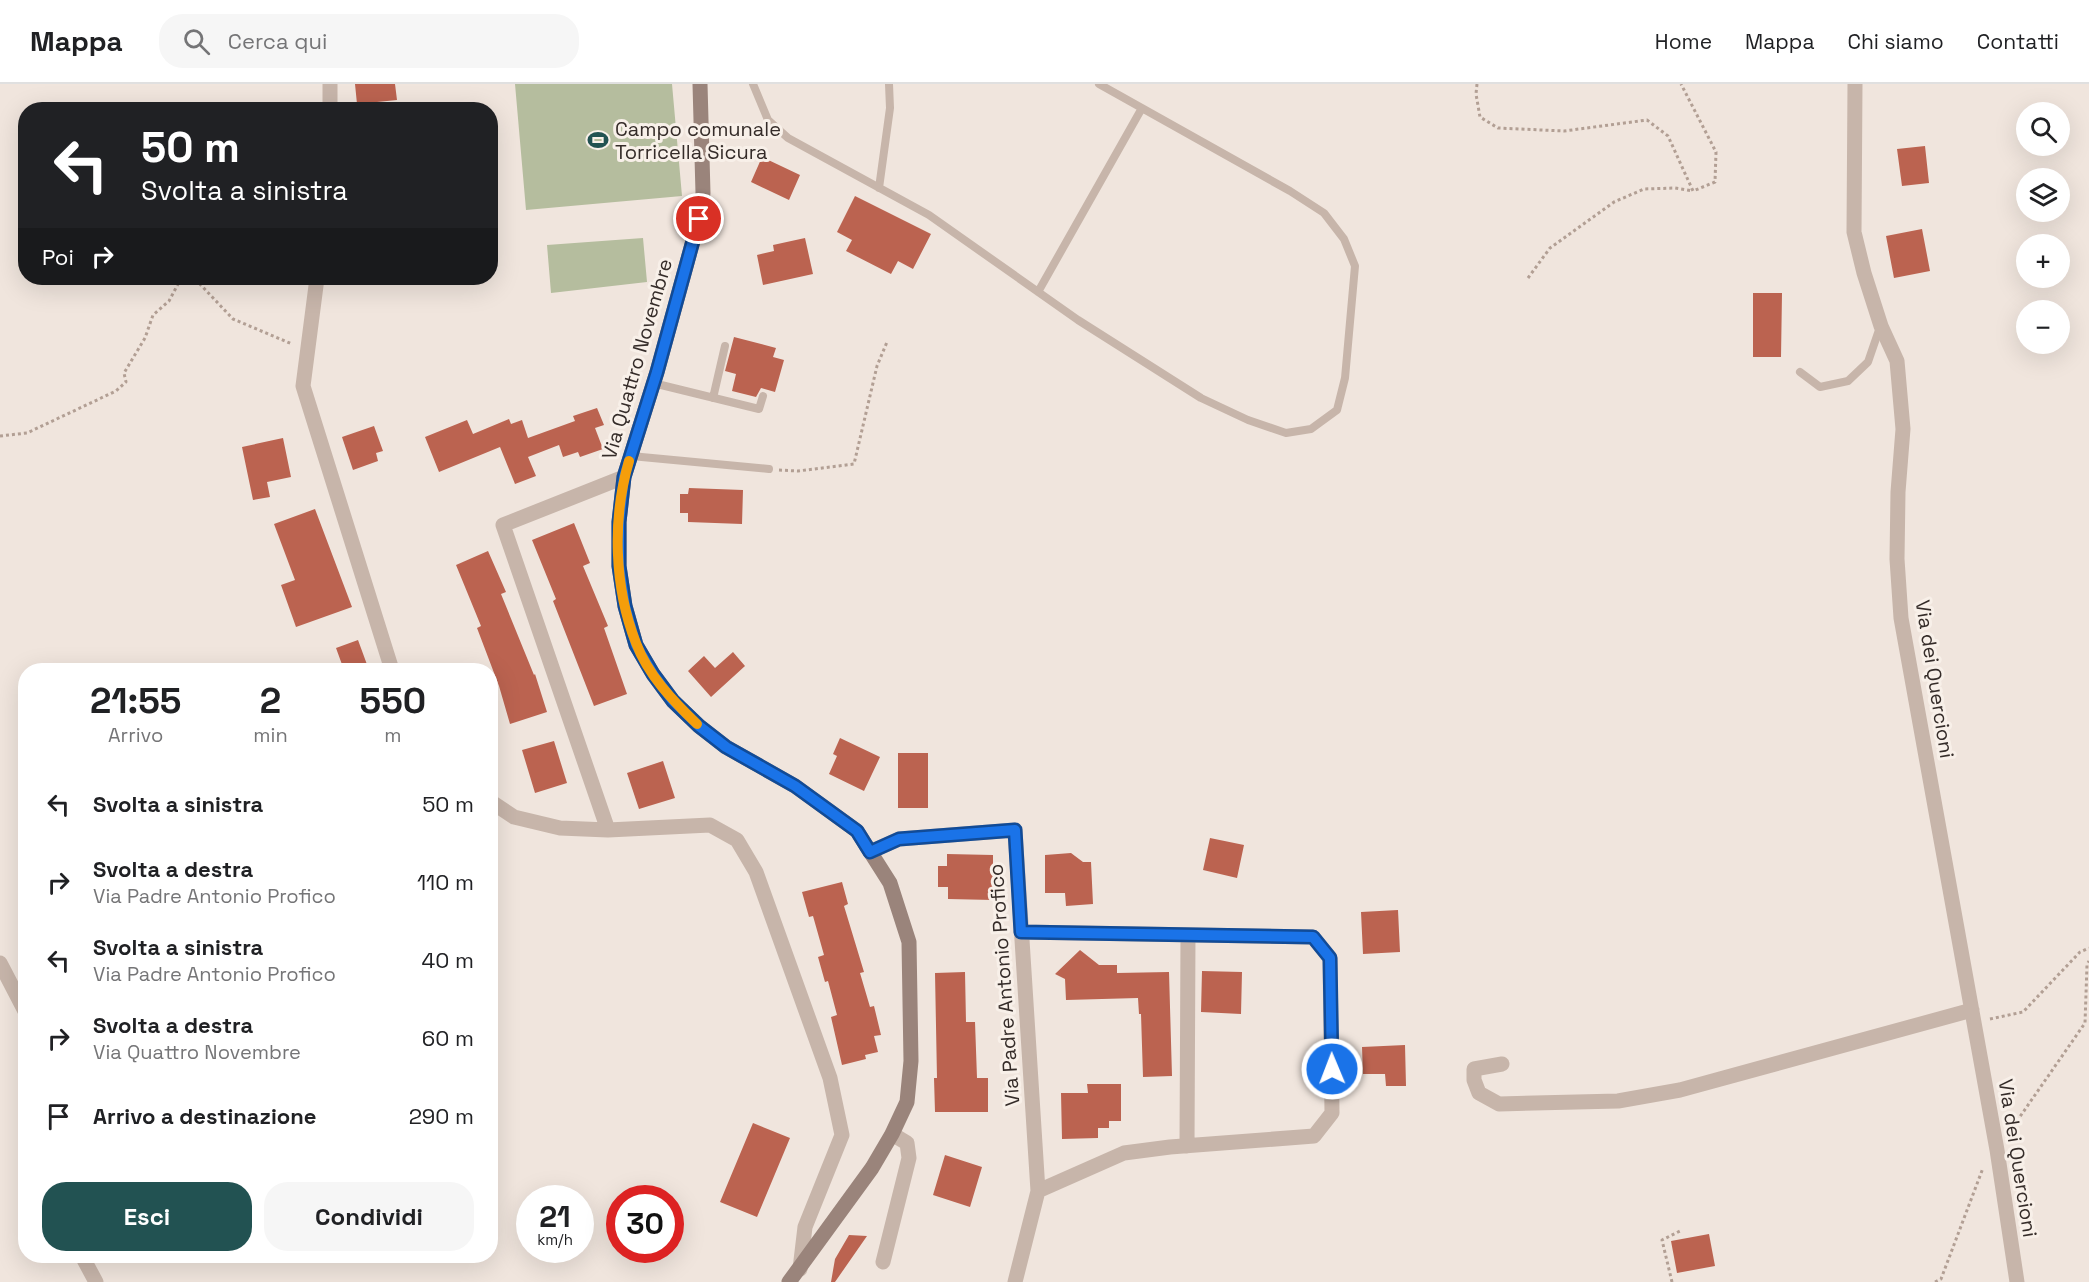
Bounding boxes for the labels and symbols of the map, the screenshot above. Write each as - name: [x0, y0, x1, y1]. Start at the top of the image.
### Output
- place label: Campo comunale Torricella Sicura: [615, 116, 781, 165]
- sports icon: Campo comunale Torricella Sicura: [586, 128, 610, 152]
- pin: [673, 193, 724, 244]
- street label: Via Quattro Novembre: [596, 255, 678, 463]
- street label: Via dei Quercioni: [1910, 598, 1960, 760]
- street label: Via Padre Antonio Profico: [983, 863, 1025, 1107]
- position arrow: [1300, 1037, 1364, 1101]
- street label: Via dei Quercioni: [1993, 1077, 2043, 1239]
- speed limit sign: 30: [606, 1185, 684, 1263]

